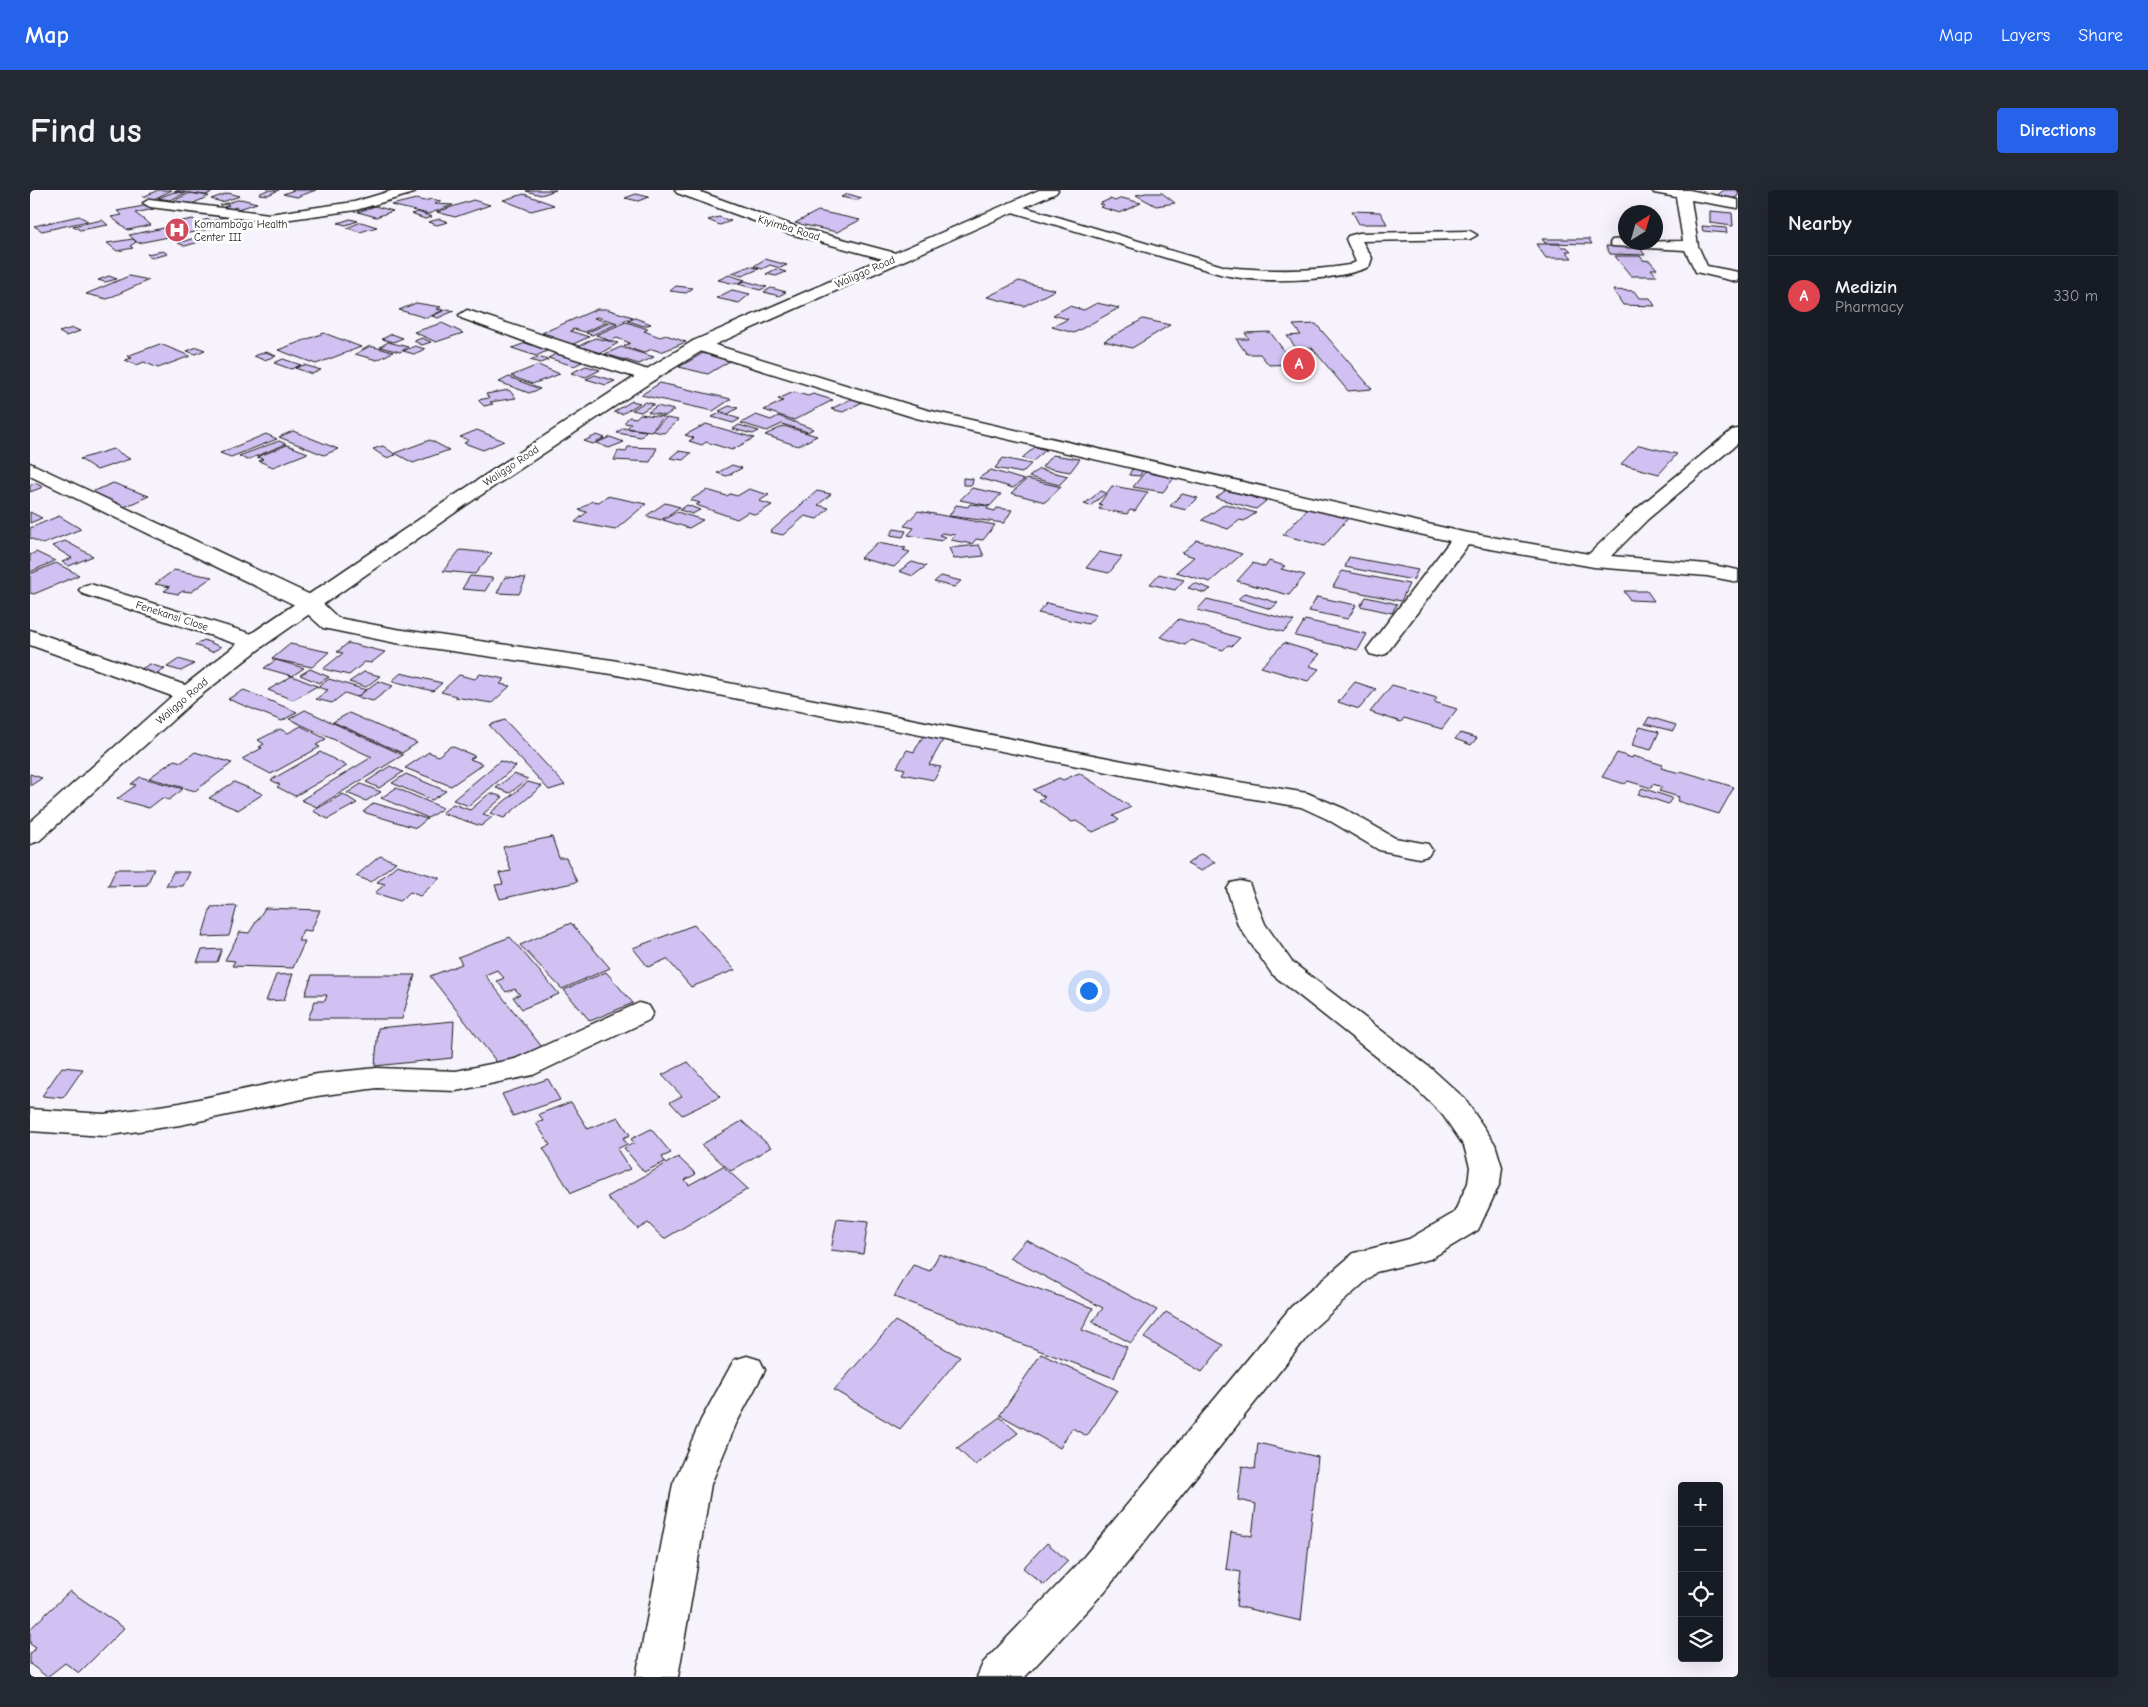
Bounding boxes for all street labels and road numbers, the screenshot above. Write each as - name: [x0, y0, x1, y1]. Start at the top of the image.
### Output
- street label: Kiyimba Road: [756, 212, 822, 244]
- street label: Waliggo Road: [833, 253, 897, 291]
- street label: Waliggo Road: [481, 443, 541, 489]
- street label: Fenekansi Close: [134, 598, 210, 634]
- street label: Waliggo Road: [153, 675, 211, 727]

